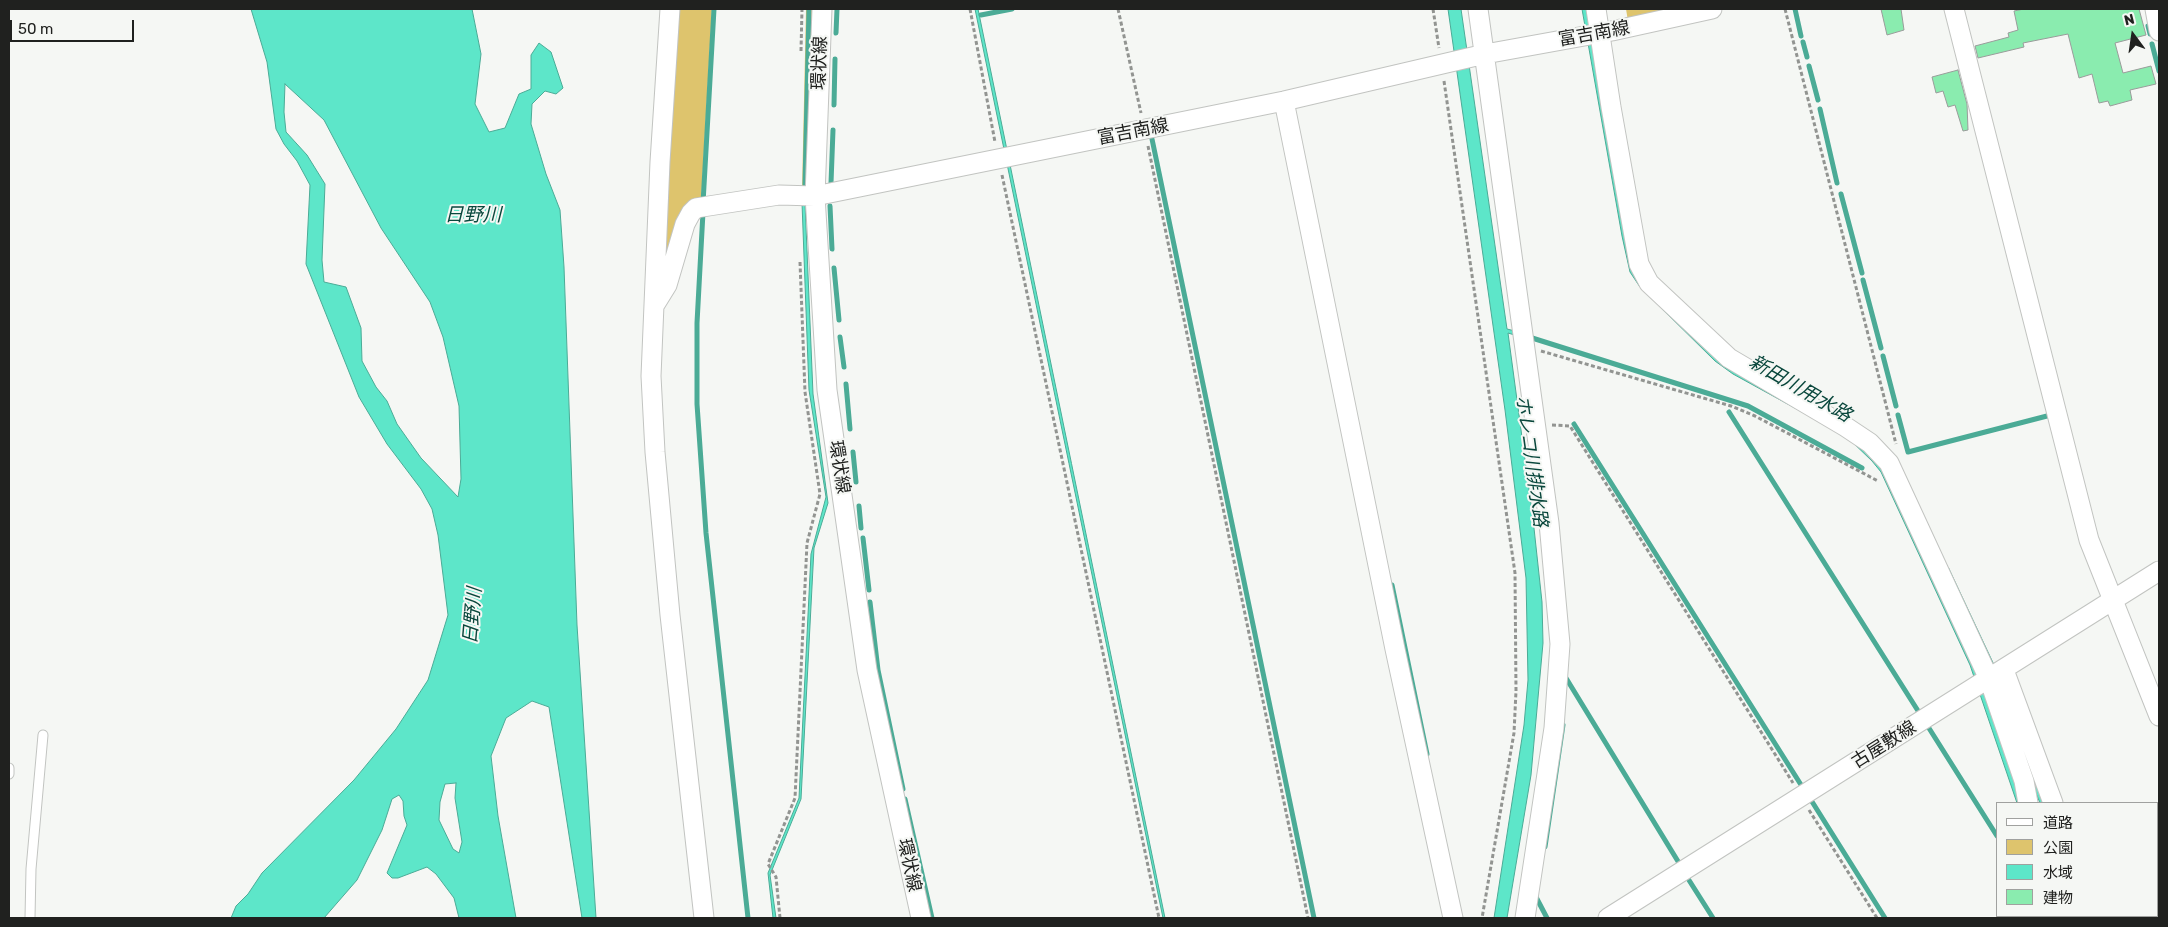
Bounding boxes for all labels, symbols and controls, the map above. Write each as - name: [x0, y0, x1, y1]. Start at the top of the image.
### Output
- scale bar: [12, 10, 136, 42]
- north arrow: [2108, 10, 2158, 60]
- text: N: [2122, 10, 2136, 29]
- street label: 富吉南線: [1557, 17, 1631, 51]
- text: 50 m: [18, 20, 53, 38]
- street label: 環状線: [808, 36, 832, 90]
- street label: 富吉南線: [1096, 115, 1170, 149]
- water label: 日野川: [445, 205, 501, 227]
- water label: 新田川用水路: [1745, 351, 1855, 427]
- water label: ホレコ川排水路: [1510, 394, 1552, 528]
- street label: 環状線: [824, 439, 854, 495]
- water label: 日野川: [459, 587, 487, 645]
- street label: 古屋敷線: [1848, 717, 1920, 773]
- legend: [1996, 802, 2158, 917]
- text: 道路: [2043, 814, 2073, 832]
- street label: 環状線: [893, 836, 925, 894]
- text: 公園: [2043, 839, 2073, 857]
- text: 水域: [2043, 864, 2073, 882]
- text: 建物: [2043, 889, 2073, 907]

